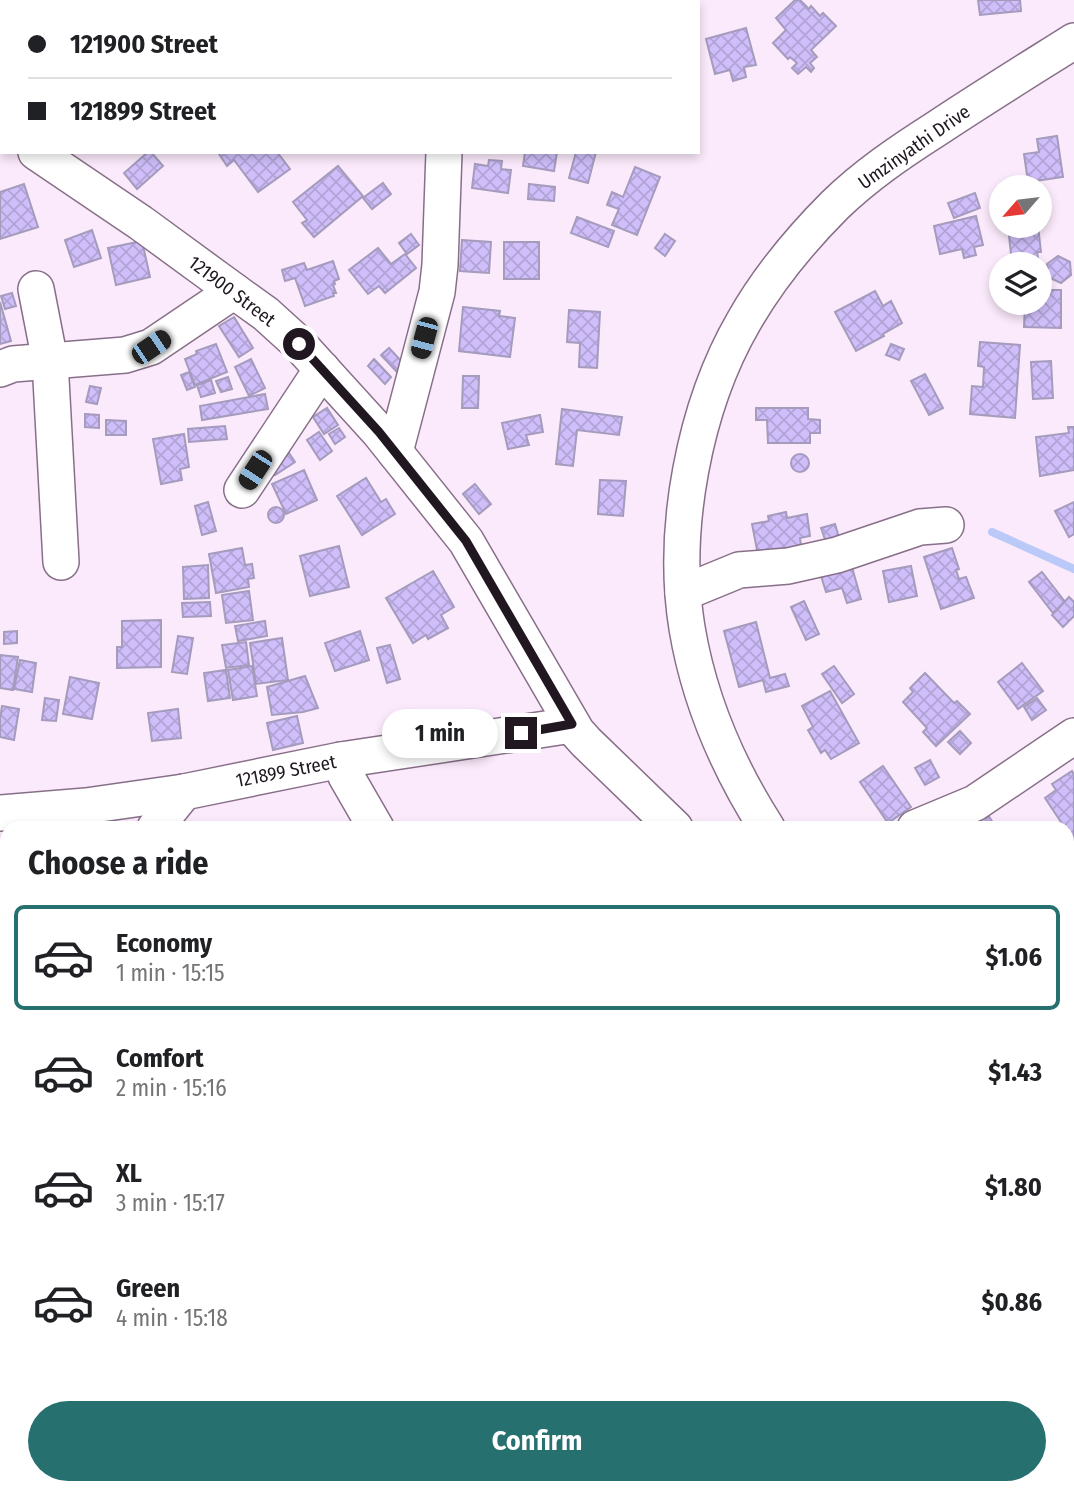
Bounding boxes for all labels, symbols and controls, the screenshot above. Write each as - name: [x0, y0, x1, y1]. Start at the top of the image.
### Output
- text: 121900 Street: [70, 29, 218, 60]
- text: 121899 Street: [70, 96, 216, 127]
- street label: Umzinyathi Drive: [854, 100, 974, 194]
- north arrow: [989, 175, 1052, 238]
- map controls: [989, 175, 1052, 315]
- street label: 121900 Street: [184, 251, 281, 332]
- button: layers: [989, 252, 1052, 315]
- car: [409, 315, 440, 361]
- car: [128, 327, 175, 367]
- route start: [283, 328, 315, 360]
- car: [235, 447, 276, 493]
- callout: 1 min: [381, 708, 496, 758]
- route end: [505, 717, 537, 749]
- text: 1 min: [415, 719, 465, 747]
- street label: 121899 Street: [234, 750, 339, 792]
- text: Choose a ride: [28, 844, 209, 882]
- icon: car: [32, 926, 95, 989]
- text: Economy: [116, 928, 212, 959]
- text: $1.06: [986, 942, 1042, 973]
- text: 1 min · 15:15: [116, 959, 225, 987]
- icon: car: [32, 1041, 95, 1104]
- text: Comfort: [116, 1043, 204, 1074]
- text: $1.43: [988, 1057, 1042, 1088]
- text: 2 min · 15:16: [116, 1074, 227, 1102]
- icon: car: [32, 1156, 95, 1219]
- text: XL: [116, 1158, 142, 1189]
- text: $1.80: [985, 1172, 1042, 1203]
- text: 3 min · 15:17: [116, 1189, 225, 1217]
- icon: car: [32, 1271, 95, 1334]
- text: Green: [116, 1273, 180, 1304]
- text: $0.86: [982, 1287, 1042, 1318]
- text: 4 min · 15:18: [116, 1304, 228, 1332]
- button: Confirm: [28, 1401, 1046, 1481]

